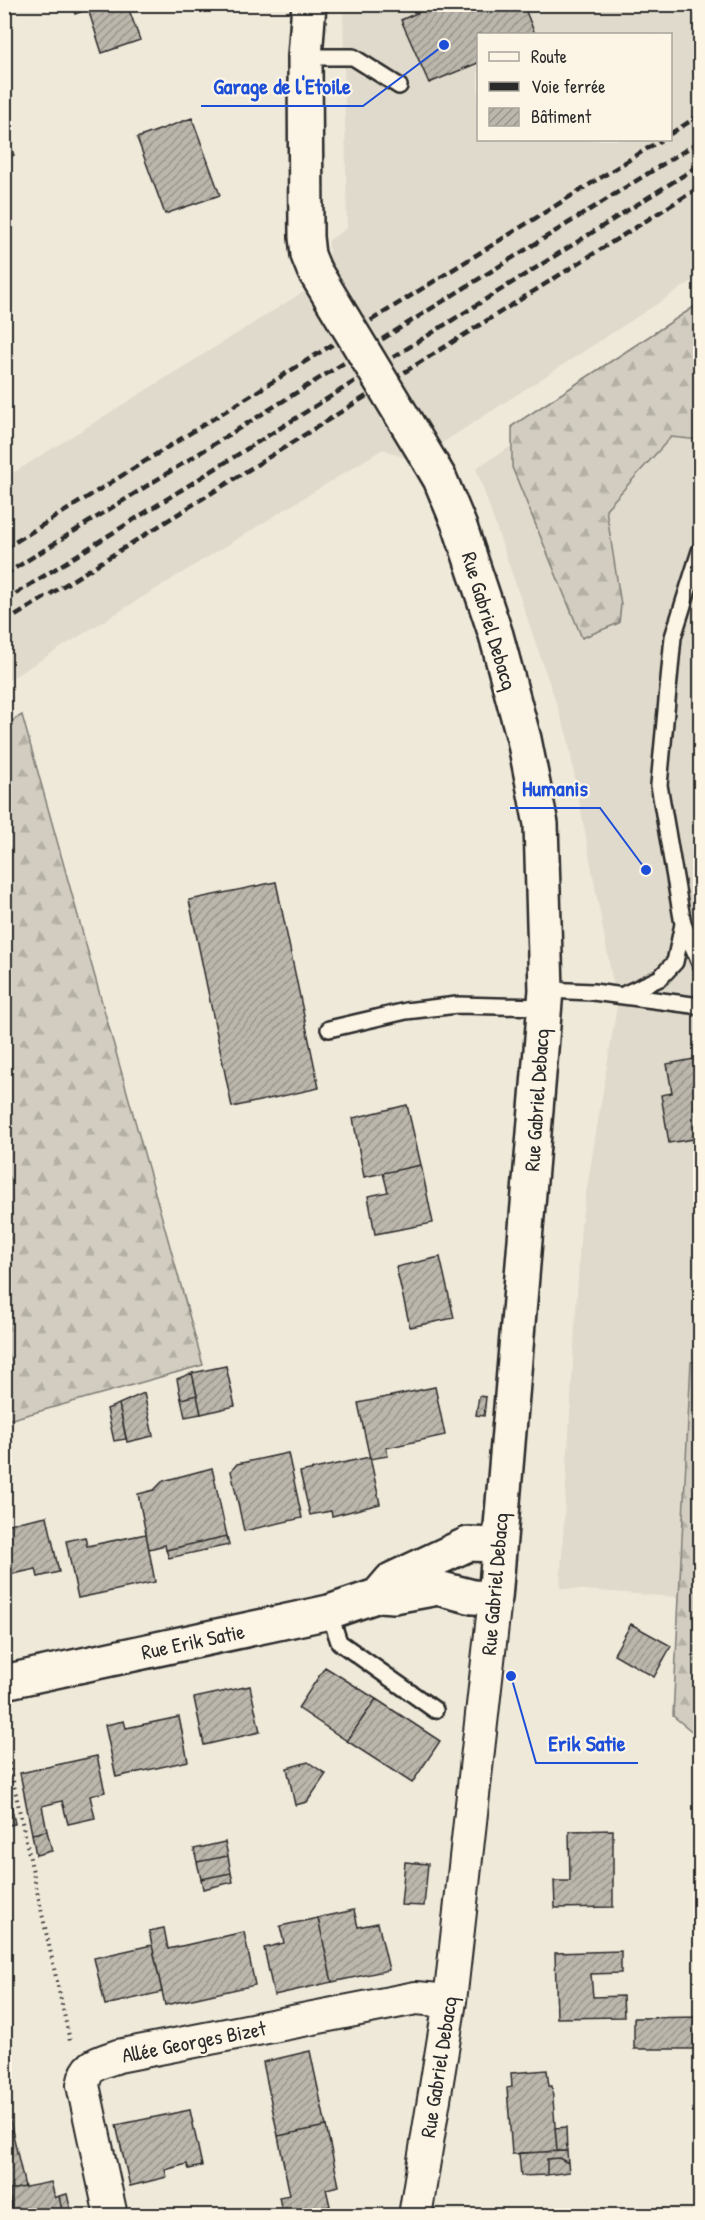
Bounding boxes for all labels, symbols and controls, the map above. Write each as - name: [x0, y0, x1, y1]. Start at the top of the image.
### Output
- legend: [477, 33, 672, 141]
- text: Route: [531, 44, 567, 69]
- callout: Garage de l'Etoile: [201, 66, 363, 106]
- text: Garage de l'Etoile: [213, 71, 351, 102]
- text: Voie ferrée: [531, 74, 606, 99]
- text: Bâtiment: [531, 104, 592, 129]
- street label: Rue Gabriel Debacq: [455, 548, 524, 694]
- callout: Humanis: [510, 768, 600, 808]
- text: Humanis: [522, 773, 589, 803]
- street label: Rue Gabriel Debacq: [517, 1027, 556, 1172]
- street label: Rue Gabriel Debacq: [474, 1511, 515, 1656]
- street label: Rue Erik Satie: [139, 1616, 247, 1667]
- callout: Erik Satie: [536, 1723, 638, 1763]
- text: Erik Satie: [548, 1728, 626, 1758]
- street label: Rue Gabriel Debacq: [413, 1994, 464, 2140]
- street label: Allée Georges Bizet: [119, 2013, 269, 2070]

